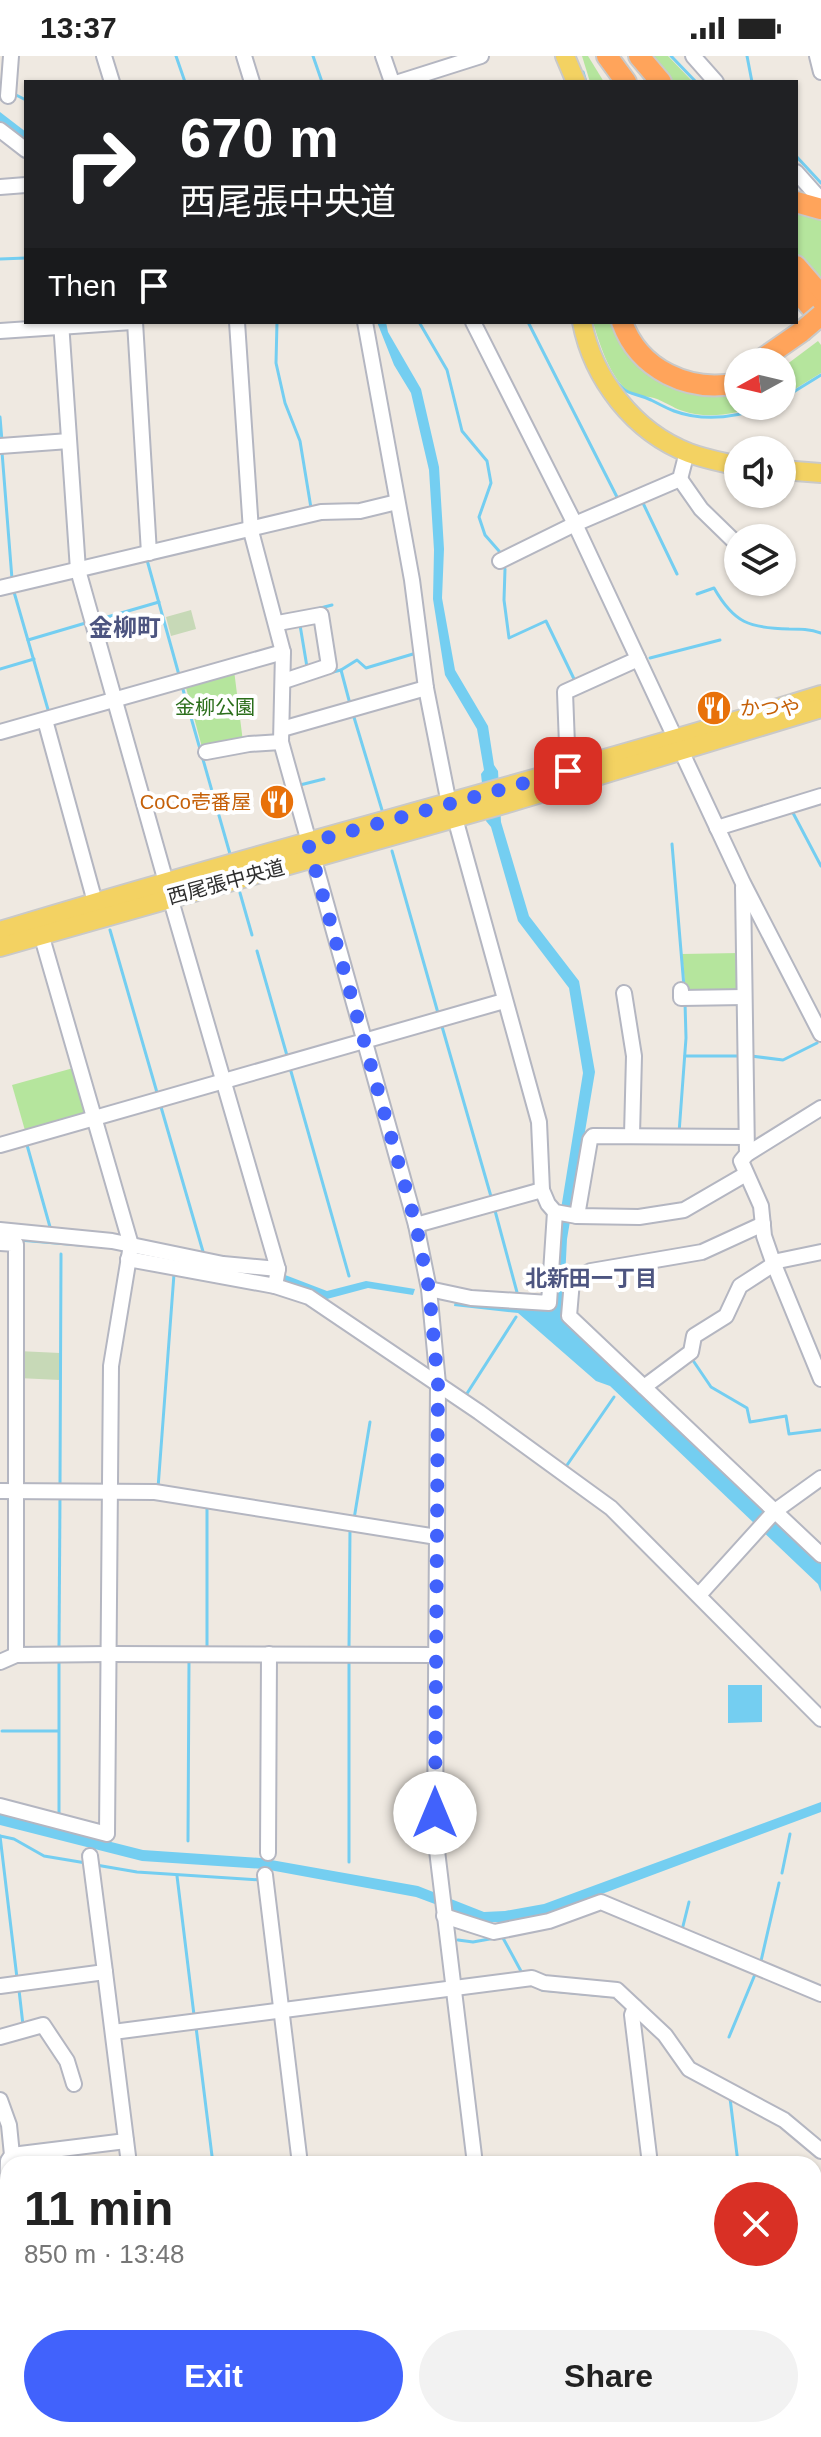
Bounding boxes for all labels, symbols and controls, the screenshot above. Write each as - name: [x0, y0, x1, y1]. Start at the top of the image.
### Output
- text: 13:37: [40, 11, 117, 44]
- text: 670 m: [180, 106, 339, 169]
- icon: right: [48, 112, 152, 216]
- text: 西尾張中央道: [180, 181, 396, 222]
- icon: arrive: [132, 264, 176, 308]
- text: Then: [48, 269, 116, 302]
- north arrow: [724, 348, 796, 420]
- map controls: [724, 348, 796, 596]
- button: sound: [724, 436, 796, 508]
- button: layers: [724, 524, 796, 596]
- district label: 金柳町: [89, 614, 161, 641]
- restaurant icon: かつや: [695, 689, 733, 727]
- park label: 金柳公園: [175, 696, 255, 718]
- place label: かつや: [740, 697, 800, 719]
- pin: [534, 737, 602, 805]
- icon: arrive: [546, 749, 590, 793]
- restaurant icon: CoCo壱番屋: [258, 783, 296, 821]
- place label: CoCo壱番屋: [140, 791, 251, 813]
- street label: 西尾張中央道: [165, 856, 287, 908]
- district label: 北新田一丁目: [525, 1266, 657, 1291]
- position arrow: [393, 1771, 477, 1855]
- text: 11 min: [24, 2182, 173, 2235]
- button: close: [714, 2182, 798, 2266]
- text: 850 m · 13:48: [24, 2239, 184, 2269]
- button: Exit: [24, 2330, 403, 2422]
- button: Share: [419, 2330, 798, 2422]

